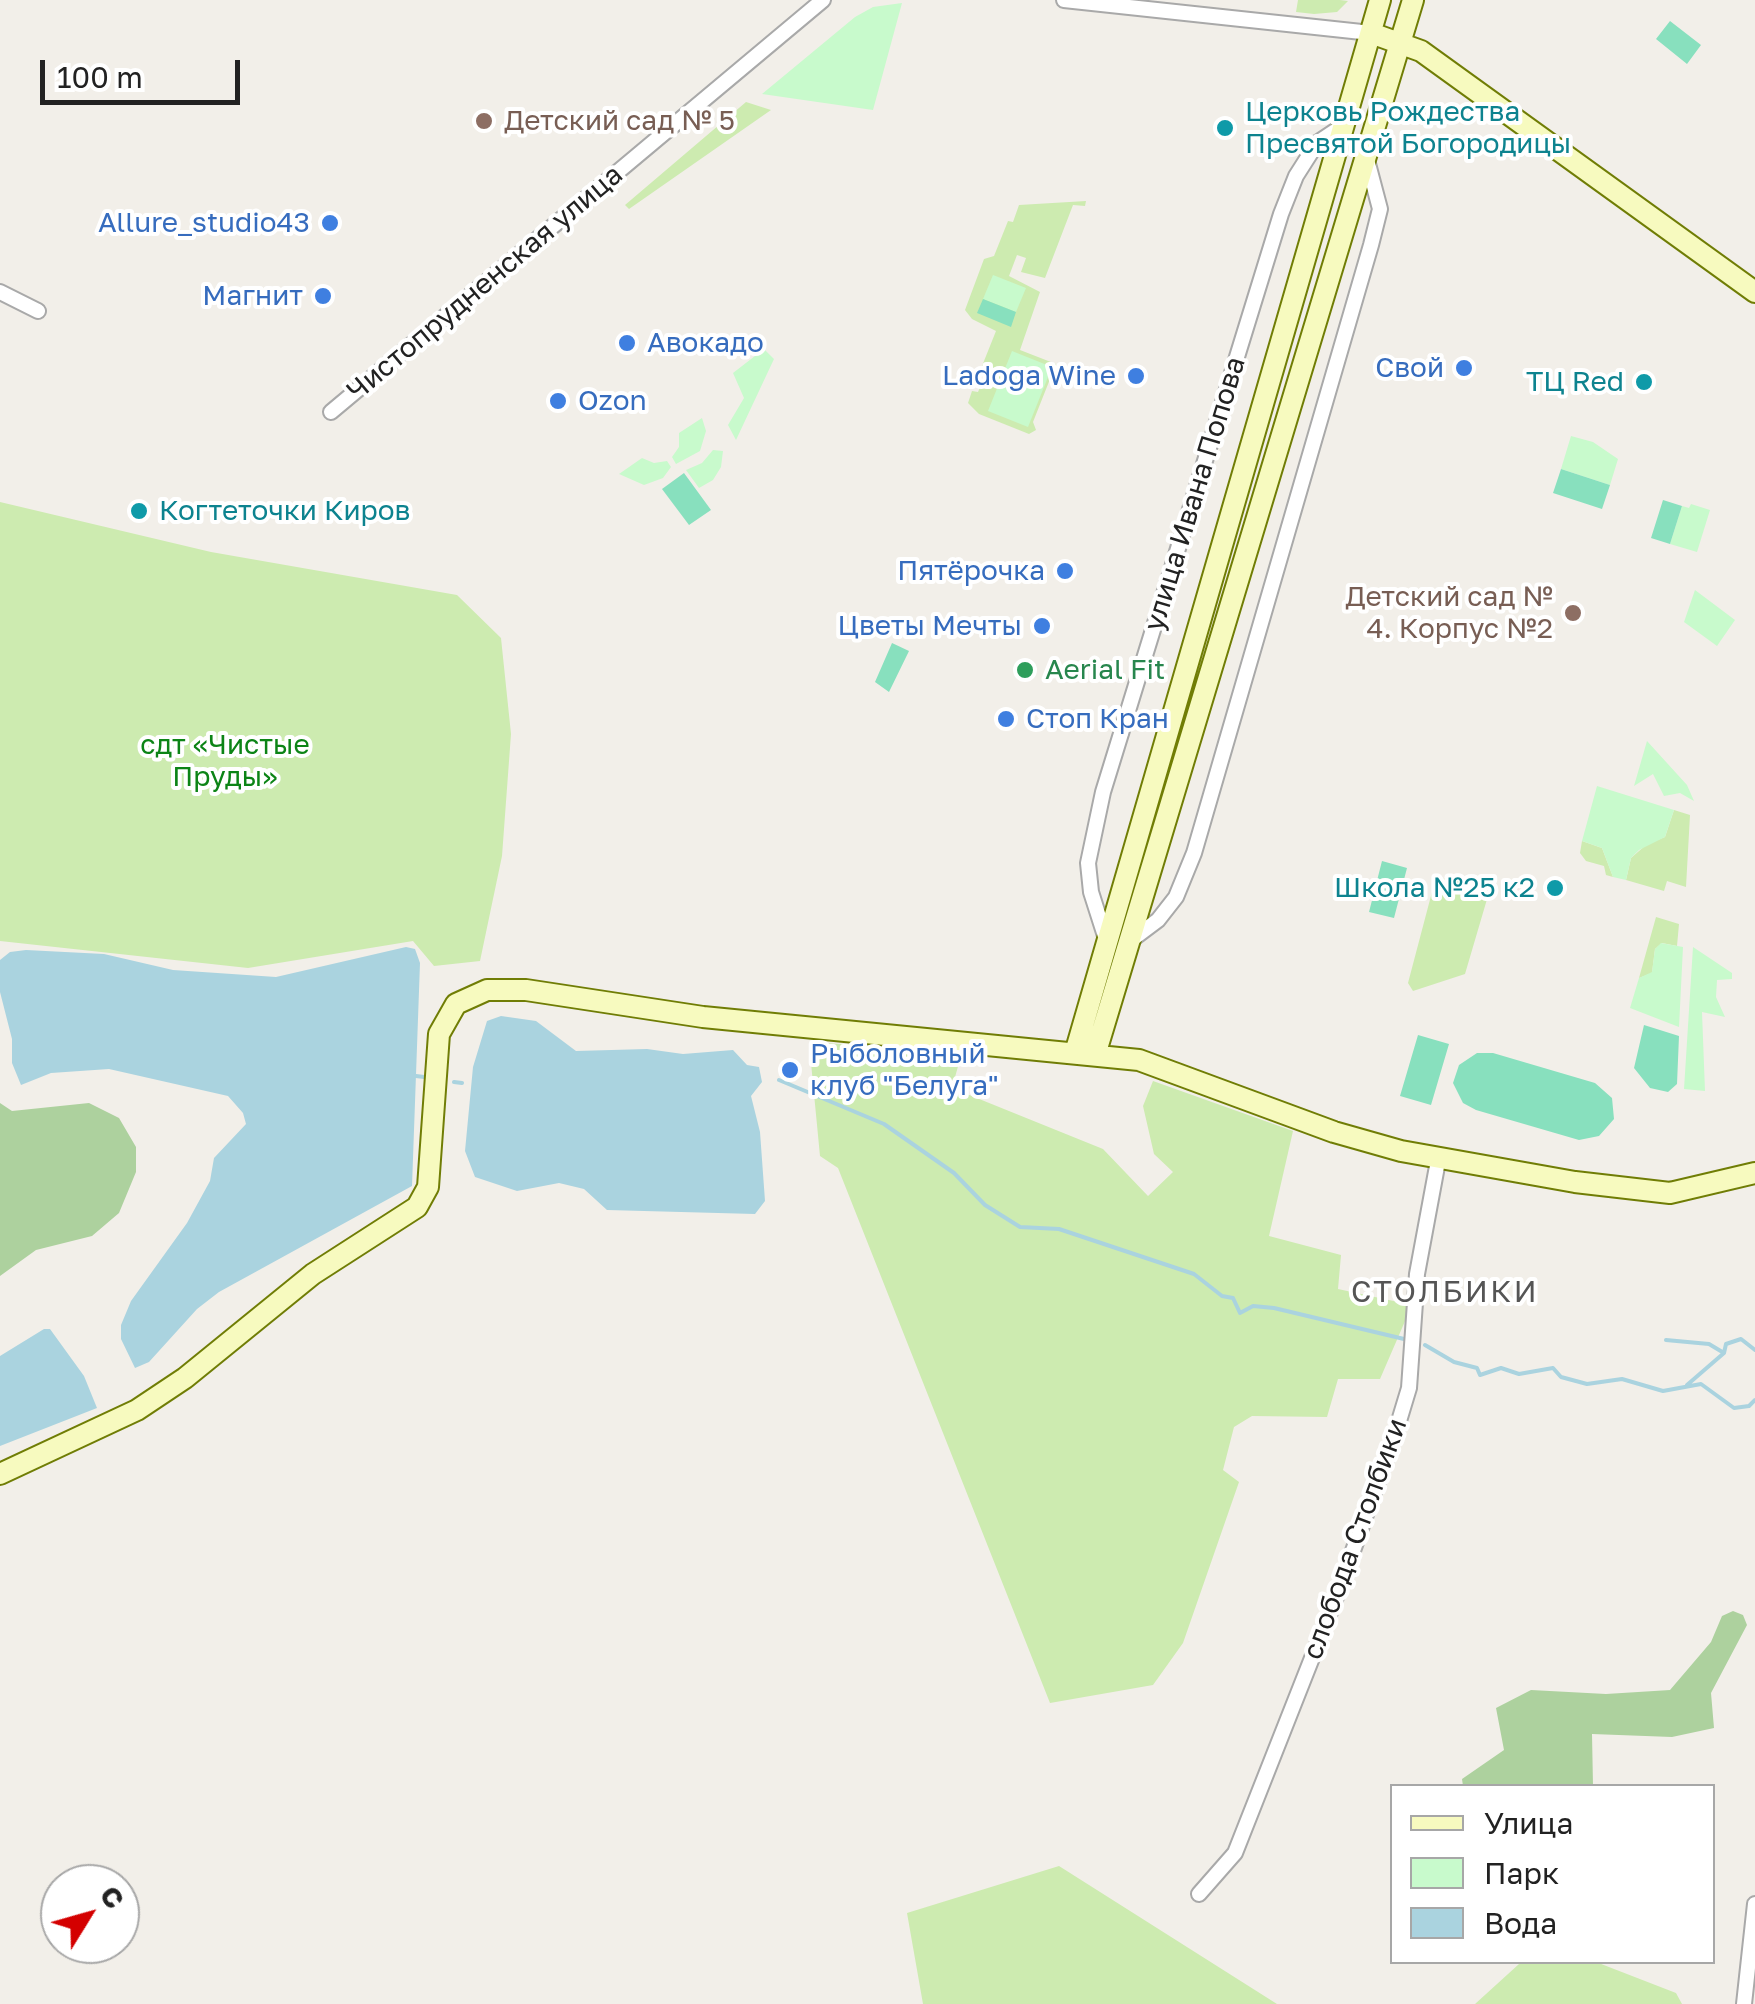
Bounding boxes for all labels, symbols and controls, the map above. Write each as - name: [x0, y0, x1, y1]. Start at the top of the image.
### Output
- scale bar: [45, 40, 245, 102]
- text: 100 m: [57, 59, 143, 95]
- place label: Церковь Рождества Пресвятой Богородицы: [1245, 95, 1571, 161]
- place label: Детский сад № 5: [504, 104, 735, 138]
- marker: Детский сад № 5: [473, 110, 495, 132]
- marker: Церковь Рождества Пресвятой Богородицы: [1214, 117, 1236, 139]
- street label: Чистопрудненская улица: [341, 158, 629, 408]
- place label: Allure_studio43: [98, 206, 310, 240]
- marker: Allure_studio43: [319, 212, 341, 234]
- place label: Магнит: [202, 279, 303, 313]
- marker: Магнит: [312, 285, 334, 307]
- place label: Авокадо: [647, 326, 764, 360]
- marker: Авокадо: [616, 332, 638, 354]
- place label: Свой: [1375, 351, 1444, 385]
- street label: улица Ивана Попова: [1137, 353, 1253, 635]
- marker: Свой: [1453, 357, 1475, 379]
- place label: Ladoga Wine: [942, 359, 1116, 393]
- marker: Ladoga Wine: [1125, 365, 1147, 387]
- place label: ТЦ Red: [1526, 365, 1624, 399]
- marker: ТЦ Red: [1633, 371, 1655, 393]
- place label: Ozon: [578, 384, 647, 418]
- marker: Ozon: [547, 390, 569, 412]
- place label: Когтеточки Киров: [159, 494, 410, 528]
- marker: Когтеточки Киров: [128, 500, 150, 522]
- place label: Пятёрочка: [897, 554, 1045, 588]
- marker: Пятёрочка: [1054, 560, 1076, 582]
- place label: Детский сад № 4. Корпус №2: [1345, 580, 1553, 646]
- marker: Детский сад № 4. Корпус №2: [1562, 602, 1584, 624]
- place label: Цветы Мечты: [838, 609, 1022, 643]
- marker: Цветы Мечты: [1031, 615, 1053, 637]
- place label: Aerial Fit: [1045, 653, 1165, 687]
- marker: Aerial Fit: [1014, 659, 1036, 681]
- place label: Стоп Кран: [1026, 702, 1169, 736]
- marker: Стоп Кран: [995, 708, 1017, 730]
- park label: сдт «Чистые Пруды»: [140, 728, 310, 794]
- place label: Школа №25 к2: [1334, 871, 1535, 905]
- marker: Школа №25 к2: [1544, 877, 1566, 899]
- place label: Рыболовный клуб "Белуга": [810, 1037, 999, 1103]
- marker: Рыболовный клуб "Белуга": [779, 1059, 801, 1081]
- district label: СТОЛБИКИ: [1351, 1274, 1539, 1310]
- street label: слобода Столбики: [1296, 1414, 1414, 1664]
- legend: [1390, 1784, 1715, 1964]
- text: Улица: [1484, 1805, 1573, 1841]
- text: Парк: [1484, 1855, 1559, 1891]
- north arrow: [40, 1864, 140, 1964]
- text: С: [94, 1879, 132, 1915]
- text: Вода: [1484, 1905, 1557, 1941]

